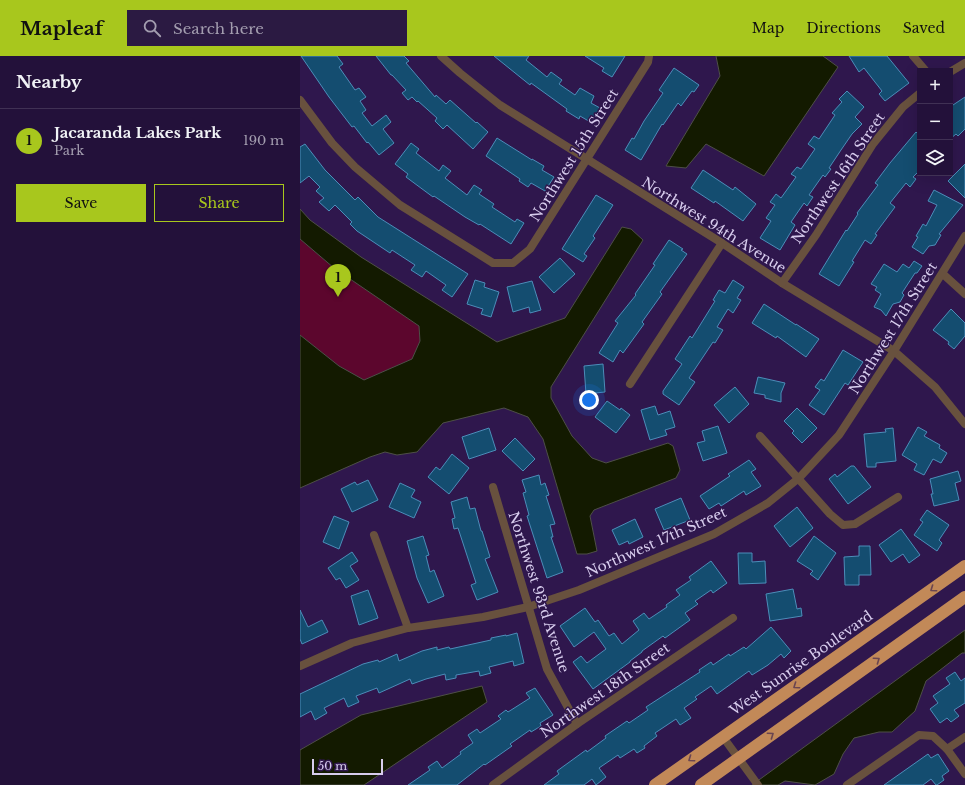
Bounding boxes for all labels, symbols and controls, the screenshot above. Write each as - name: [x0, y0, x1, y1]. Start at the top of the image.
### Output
- search box: [127, 10, 407, 46]
- text: Mapleaf: [20, 17, 103, 40]
- icon: search: [141, 17, 163, 39]
- text: Search here: [173, 19, 264, 38]
- text: Map: [752, 19, 784, 37]
- text: Directions: [806, 19, 881, 37]
- text: Saved: [903, 19, 945, 37]
- map controls: [917, 68, 953, 176]
- button: +: [917, 68, 953, 104]
- text: Nearby: [16, 72, 82, 93]
- street label: Northwest 15th Street: [526, 85, 623, 225]
- button: −: [917, 104, 953, 140]
- street label: Northwest 16th Street: [787, 108, 889, 247]
- text: Jacaranda Lakes Park: [54, 123, 221, 142]
- text: 1: [26, 132, 32, 149]
- text: 190 m: [243, 132, 284, 149]
- button: layers: [917, 140, 953, 176]
- text: Park: [54, 142, 84, 159]
- street label: Northwest 94th Avenue: [638, 173, 790, 277]
- button: Save: [16, 184, 146, 222]
- button: Share: [154, 184, 284, 222]
- street label: Northwest 17th Street: [845, 258, 941, 397]
- pin: 1: [325, 264, 351, 297]
- your location: [579, 390, 599, 410]
- street label: Northwest 17th Street: [583, 503, 730, 581]
- street label: Northwest 93rd Avenue: [504, 509, 574, 675]
- one-way arrow: [930, 584, 937, 592]
- street label: West Sunrise Boulevard: [725, 606, 877, 720]
- street label: Northwest 18th Street: [537, 638, 674, 741]
- one-way arrow: [872, 658, 879, 665]
- one-way arrow: [793, 681, 800, 689]
- one-way arrow: [766, 733, 773, 740]
- one-way arrow: [689, 754, 696, 761]
- scale bar: [312, 757, 383, 776]
- text: 50 m: [318, 759, 347, 773]

